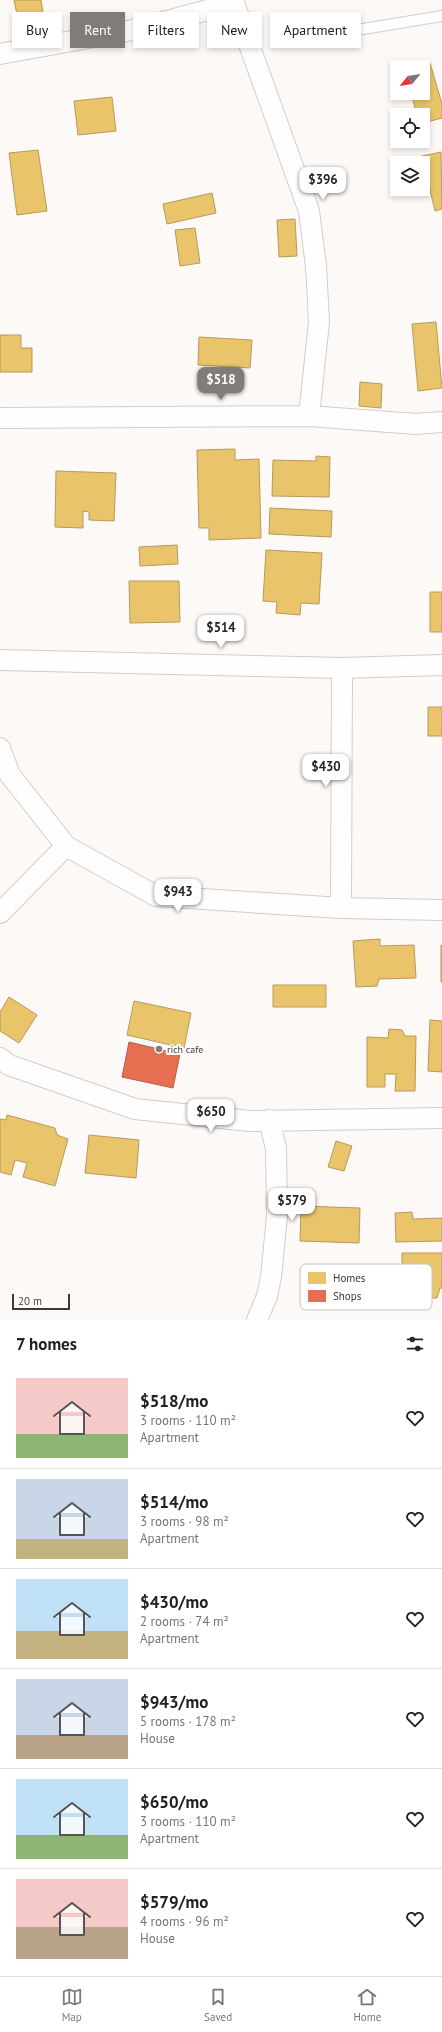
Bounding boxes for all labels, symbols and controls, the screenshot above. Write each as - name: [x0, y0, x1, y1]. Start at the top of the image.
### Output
- chip: Buy: [12, 12, 62, 48]
- chip: Rent: [70, 12, 125, 48]
- chip: Filters: [133, 12, 199, 48]
- chip: New: [207, 12, 262, 48]
- chip: Apartment: [270, 12, 361, 48]
- north arrow: [390, 60, 430, 100]
- map controls: [390, 60, 430, 196]
- button: locate: [390, 108, 430, 148]
- button: layers: [390, 156, 430, 196]
- pin: $396: [299, 167, 347, 201]
- text: $396: [308, 171, 338, 188]
- pin: $518: [197, 367, 245, 401]
- text: $518: [206, 371, 236, 388]
- pin: $514: [197, 615, 245, 649]
- text: $514: [206, 619, 236, 636]
- pin: $430: [302, 754, 350, 788]
- text: $430: [311, 758, 341, 775]
- pin: $943: [154, 879, 202, 913]
- text: $943: [163, 883, 193, 900]
- place label: rich cafe: [167, 1043, 203, 1056]
- marker: rich cafe: [154, 1044, 164, 1054]
- pin: $650: [187, 1099, 235, 1133]
- text: $650: [196, 1103, 226, 1120]
- pin: $579: [268, 1188, 316, 1222]
- text: $579: [277, 1192, 307, 1209]
- legend: [300, 1264, 432, 1310]
- text: Homes: [333, 1271, 366, 1285]
- text: Shops: [333, 1289, 362, 1303]
- scale bar: [12, 1292, 70, 1311]
- text: 20 m: [18, 1294, 42, 1308]
- text: 7 homes: [16, 1333, 77, 1355]
- icon: filters: [404, 1333, 426, 1355]
- text: $518/mo: [140, 1390, 208, 1412]
- icon: home: [48, 1394, 96, 1442]
- icon: heart: [404, 1407, 426, 1429]
- text: 3 rooms · 110 m²: [140, 1412, 236, 1429]
- text: Apartment: [140, 1429, 199, 1446]
- text: $514/mo: [140, 1491, 208, 1513]
- icon: home: [48, 1495, 96, 1543]
- icon: heart: [404, 1508, 426, 1530]
- text: 3 rooms · 98 m²: [140, 1513, 229, 1530]
- text: Apartment: [140, 1530, 199, 1547]
- text: $430/mo: [140, 1591, 208, 1613]
- icon: home: [48, 1595, 96, 1643]
- icon: heart: [404, 1608, 426, 1630]
- text: 2 rooms · 74 m²: [140, 1613, 229, 1630]
- text: Apartment: [140, 1630, 199, 1647]
- text: $943/mo: [140, 1691, 208, 1713]
- icon: home: [48, 1695, 96, 1743]
- icon: heart: [404, 1708, 426, 1730]
- text: 5 rooms · 178 m²: [140, 1713, 236, 1730]
- text: House: [140, 1730, 175, 1747]
- text: $650/mo: [140, 1791, 208, 1813]
- icon: home: [48, 1795, 96, 1843]
- icon: heart: [404, 1808, 426, 1830]
- text: 3 rooms · 110 m²: [140, 1813, 236, 1830]
- text: Apartment: [140, 1830, 199, 1847]
- text: $579/mo: [140, 1891, 208, 1913]
- icon: home: [48, 1895, 96, 1943]
- icon: heart: [404, 1908, 426, 1930]
- text: 4 rooms · 96 m²: [140, 1913, 229, 1930]
- text: House: [140, 1930, 175, 1947]
- tab: Map: [61, 1986, 83, 2024]
- tab: Saved: [204, 1986, 232, 2024]
- tab: Home: [353, 1986, 381, 2024]

